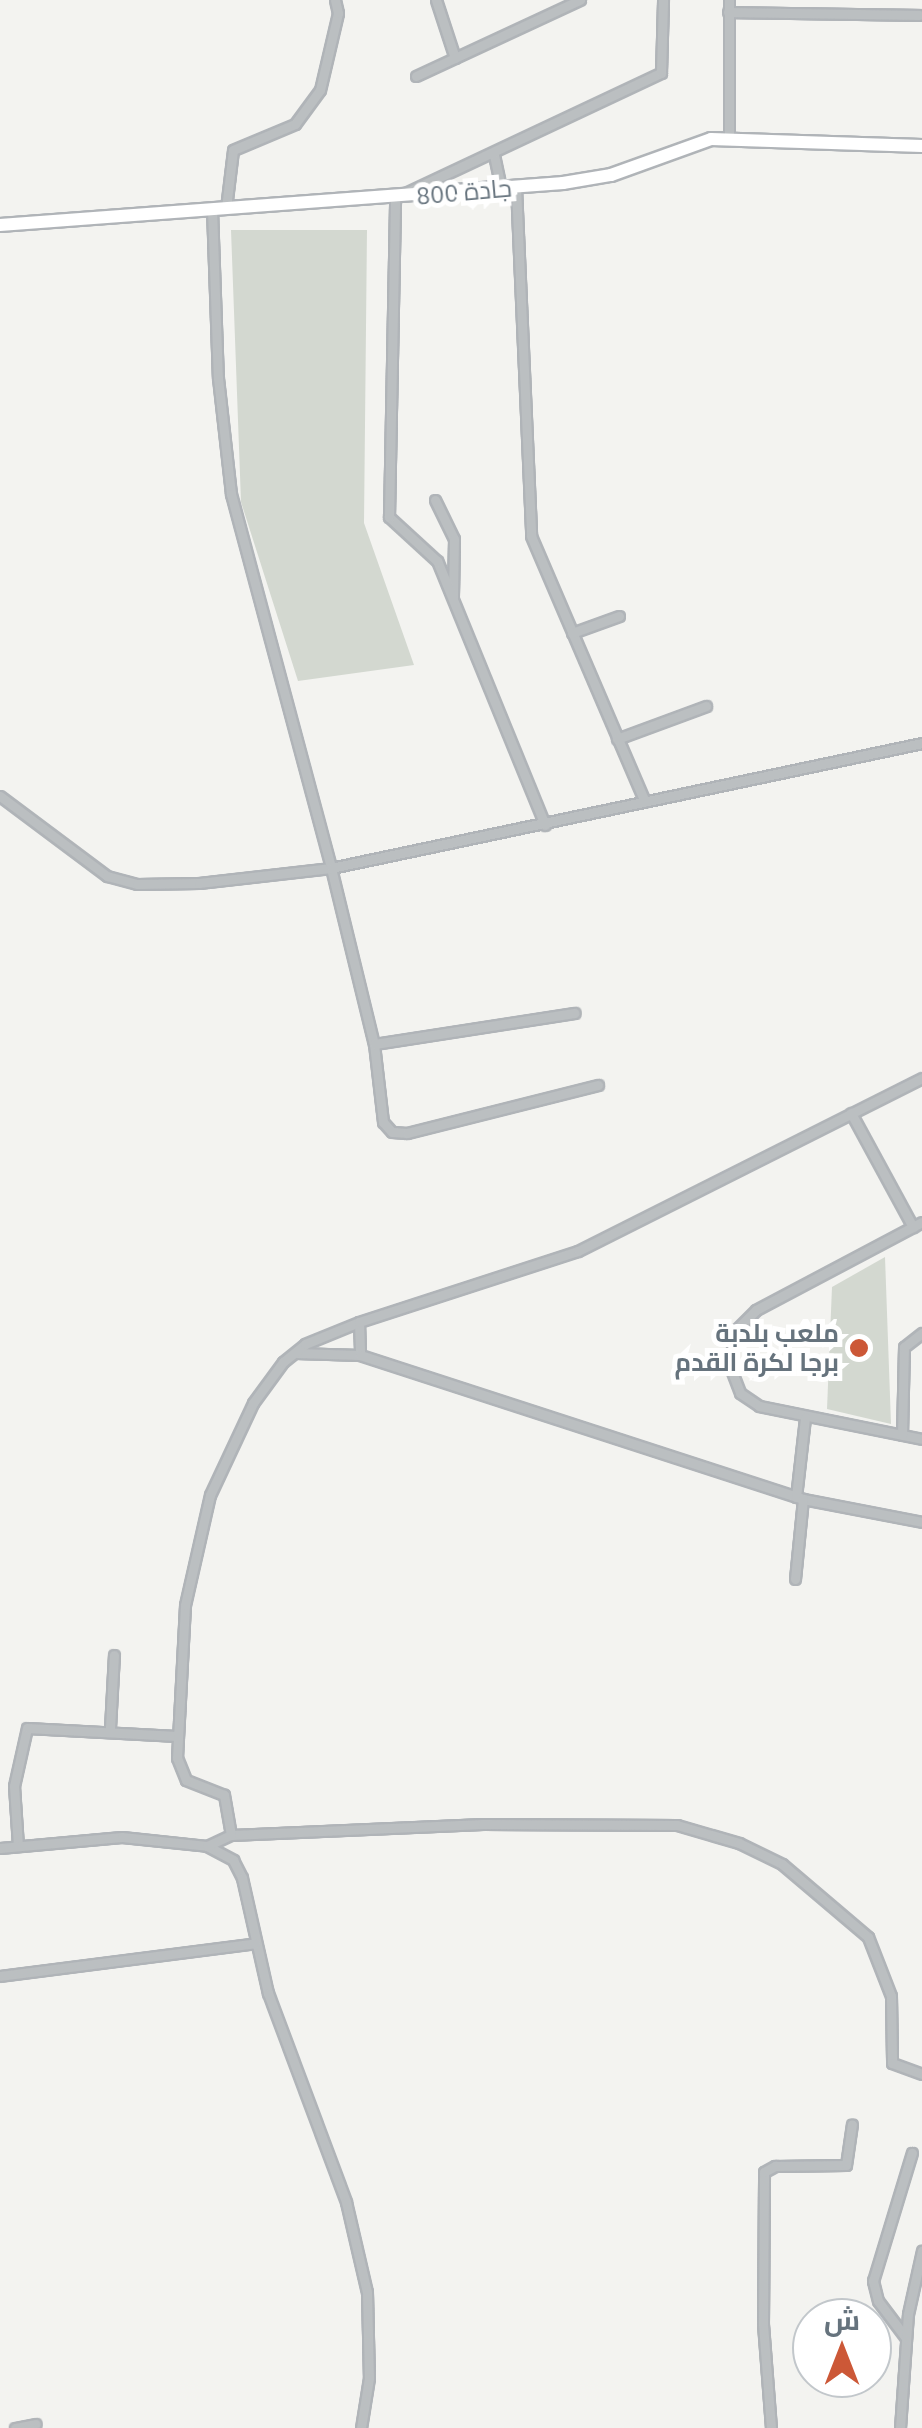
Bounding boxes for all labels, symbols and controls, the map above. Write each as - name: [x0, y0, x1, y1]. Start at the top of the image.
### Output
- street label: جادة 800: [415, 173, 513, 211]
- place label: ملعب بلدبة برجا لكرة القدم: [675, 1319, 839, 1378]
- marker: ملعب بلدبة برجا لكرة القدم: [848, 1337, 870, 1359]
- north arrow: [792, 2298, 892, 2398]
- text: ش: [824, 2304, 860, 2335]

